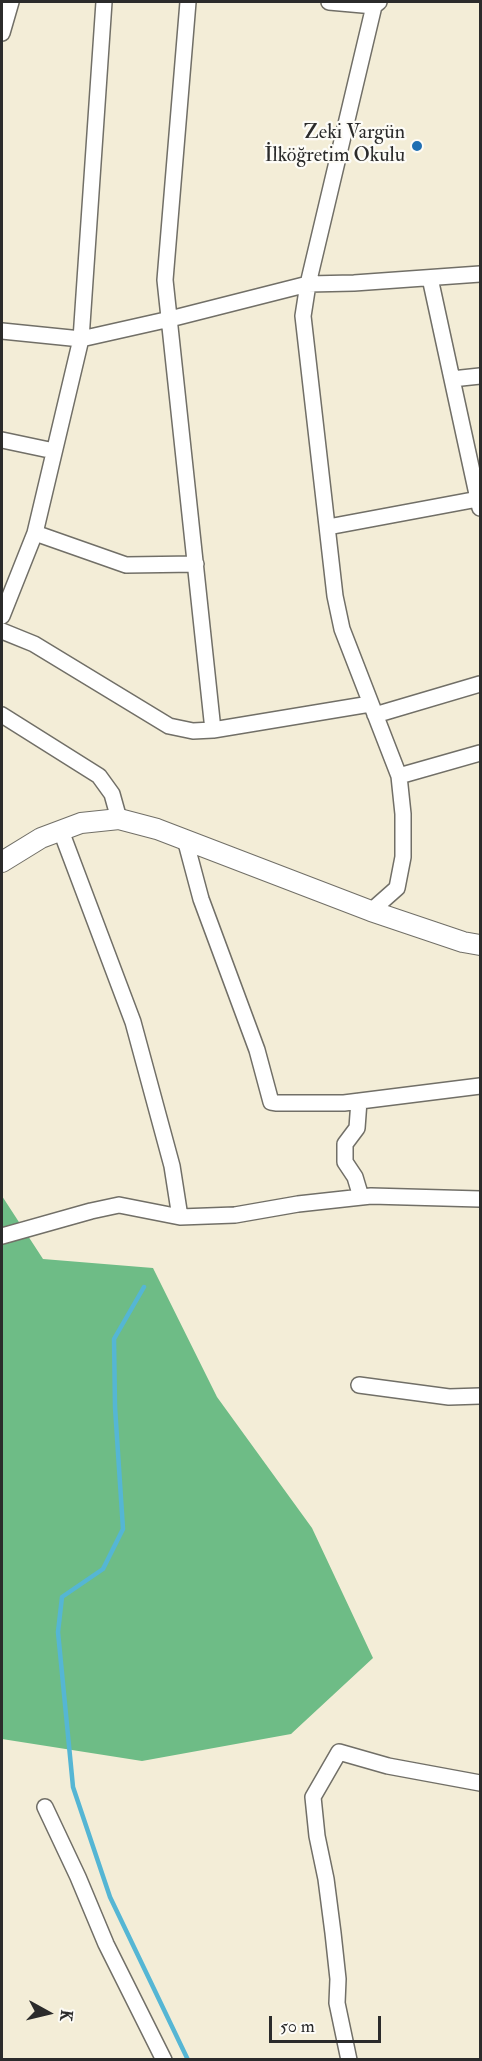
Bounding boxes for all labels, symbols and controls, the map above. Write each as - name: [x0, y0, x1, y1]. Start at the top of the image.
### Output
- place label: Zeki Vargün İlköğretim Okulu: [264, 122, 405, 169]
- marker: Zeki Vargün İlköğretim Okulu: [410, 139, 424, 153]
- north arrow: [18, 1983, 78, 2043]
- scale bar: [272, 2004, 384, 2042]
- text: K: [55, 2009, 77, 2022]
- text: 50 m: [280, 2015, 315, 2038]

